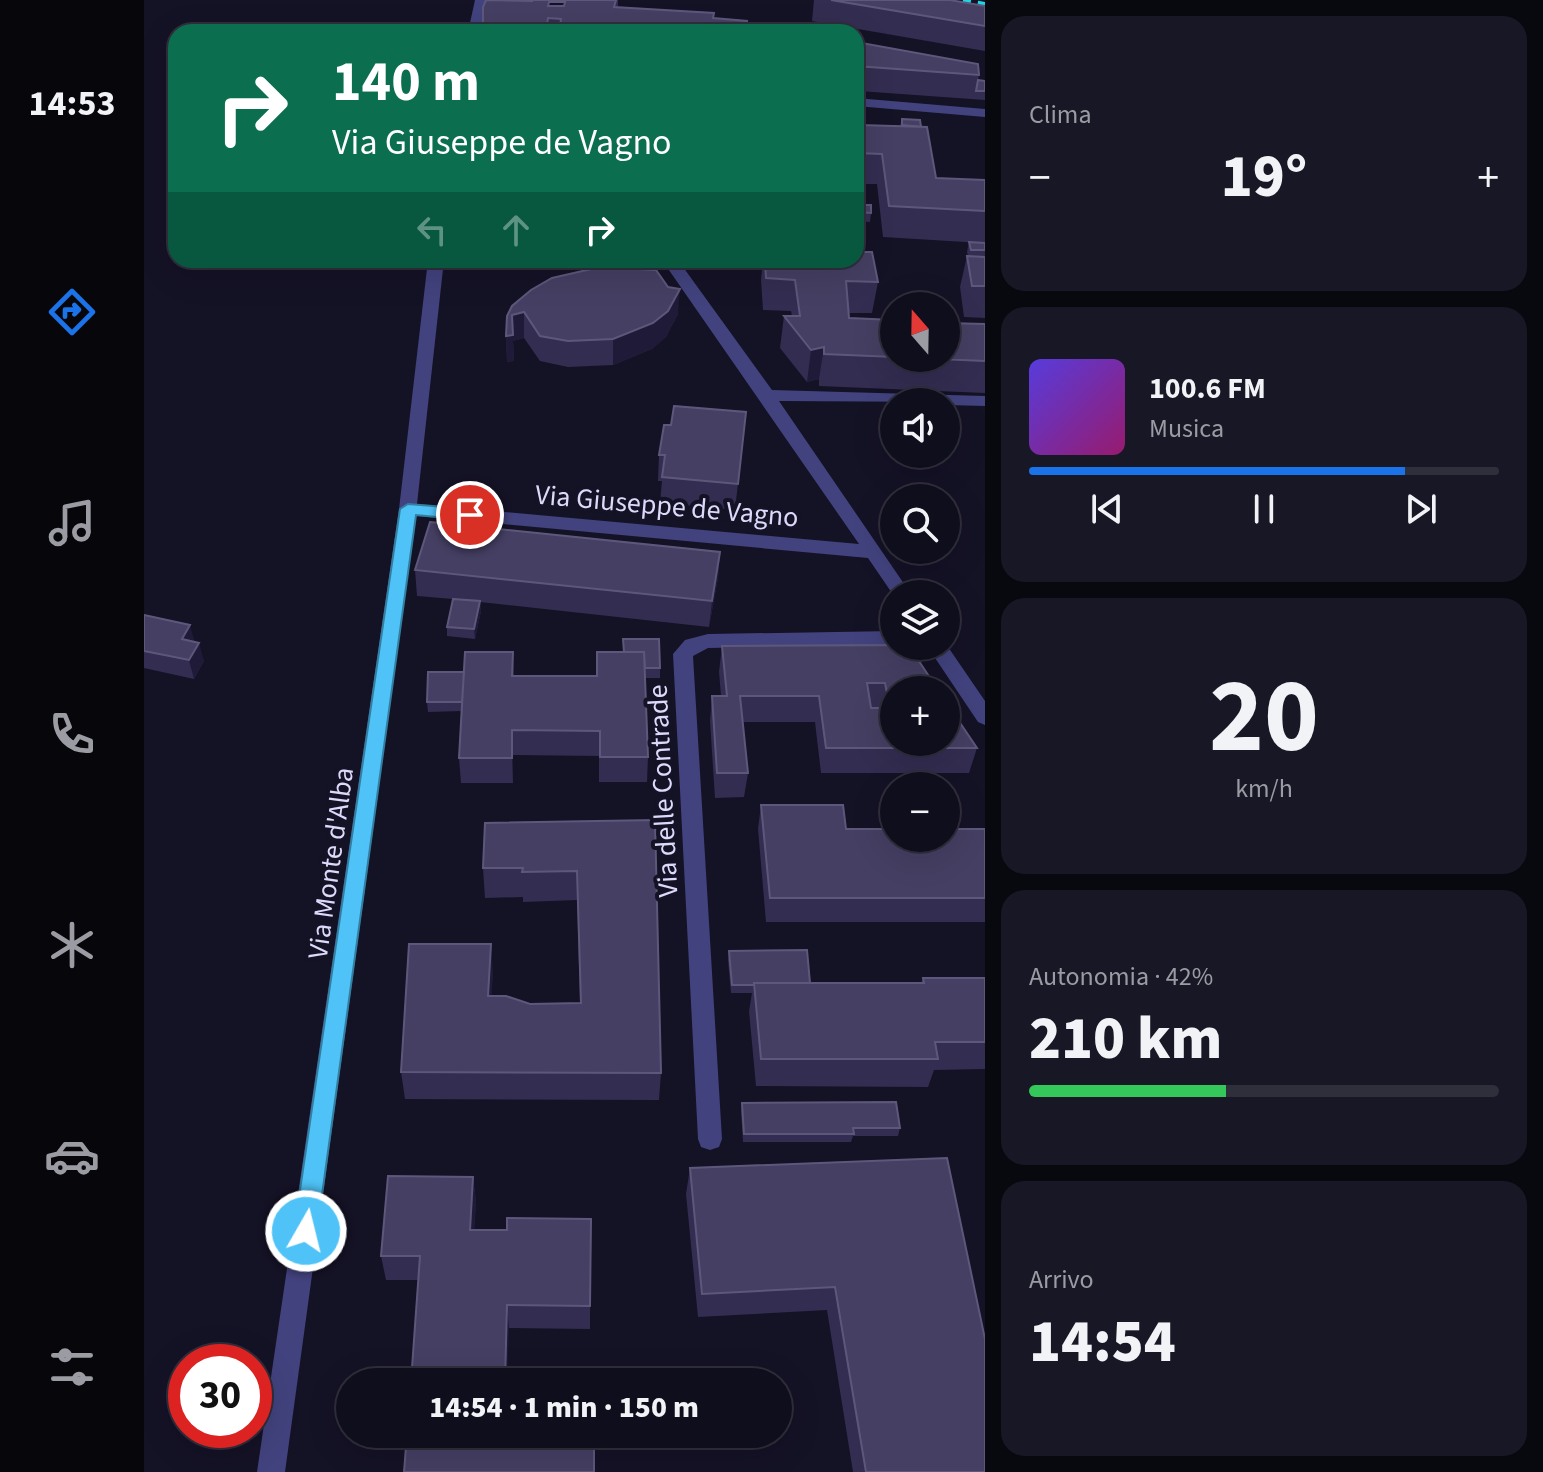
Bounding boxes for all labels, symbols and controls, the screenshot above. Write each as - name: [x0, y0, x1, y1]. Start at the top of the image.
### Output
- text: 140 m: [332, 43, 480, 122]
- icon: right: [200, 56, 304, 160]
- text: 14:53: [29, 78, 115, 129]
- text: Clima: [1029, 96, 1092, 133]
- text: Via Giuseppe de Vagno: [332, 117, 672, 168]
- text: 19°: [1221, 135, 1307, 220]
- text: −: [1029, 147, 1051, 210]
- text: +: [1477, 147, 1499, 210]
- icon: left: [410, 208, 454, 252]
- icon: ahead: [494, 208, 538, 252]
- icon: right: [578, 208, 622, 252]
- icon: directions: [44, 284, 100, 340]
- north arrow: [880, 292, 960, 372]
- map controls: [880, 292, 960, 852]
- text: 100.6 FM: [1149, 367, 1266, 410]
- button: sound: [880, 388, 960, 468]
- text: Musica: [1149, 410, 1224, 447]
- street label: Via Giuseppe de Vagno: [534, 475, 800, 537]
- pin: [436, 481, 504, 549]
- button: search: [880, 484, 960, 564]
- icon: previous: [1085, 487, 1129, 531]
- icon: pause: [1242, 487, 1286, 531]
- icon: next: [1399, 487, 1443, 531]
- icon: arrive: [448, 493, 492, 537]
- icon: music: [44, 495, 100, 551]
- button: layers: [880, 580, 960, 660]
- text: 20: [1209, 644, 1319, 792]
- button: +: [880, 676, 960, 756]
- street label: Via delle Contrade: [637, 684, 689, 898]
- icon: phone: [44, 706, 100, 762]
- street label: Via Monte d'Alba: [298, 765, 364, 961]
- text: km/h: [1235, 770, 1293, 807]
- button: −: [880, 772, 960, 852]
- icon: climate: [44, 917, 100, 973]
- text: Autonomia · 42%: [1029, 958, 1213, 995]
- text: 210 km: [1029, 997, 1222, 1082]
- icon: car: [44, 1128, 100, 1184]
- position arrow: [264, 1189, 348, 1273]
- text: Arrivo: [1029, 1261, 1094, 1298]
- text: 14:54: [1029, 1300, 1176, 1385]
- icon: filters: [44, 1339, 100, 1395]
- speed limit sign: 30: [168, 1344, 272, 1448]
- text: 14:54 · 1 min · 150 m: [429, 1386, 699, 1429]

